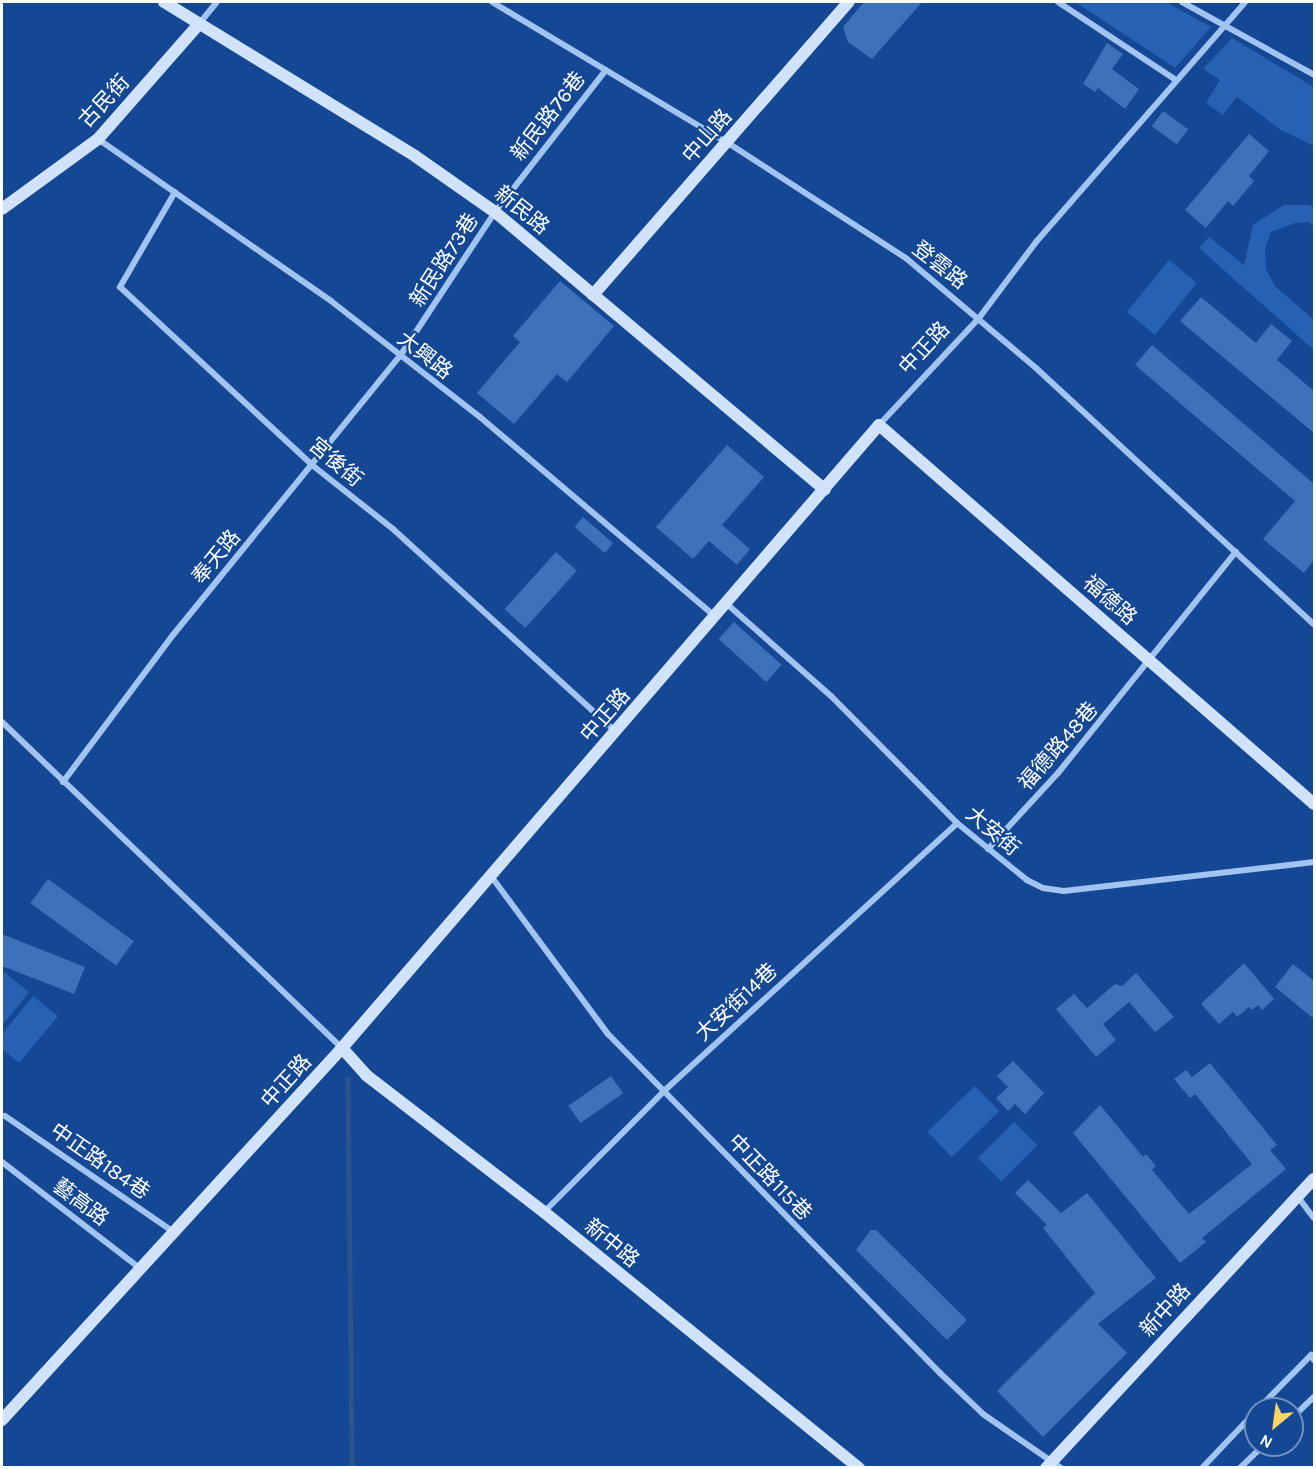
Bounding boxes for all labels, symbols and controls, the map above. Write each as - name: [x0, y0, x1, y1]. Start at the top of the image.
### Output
- street label: 新民路76巷: [505, 67, 591, 165]
- street label: 古民街: [73, 69, 135, 133]
- street label: 中山路: [677, 104, 737, 168]
- street label: 新民路: [490, 180, 554, 240]
- street label: 新民路73巷: [404, 209, 484, 311]
- street label: 登雲路: [907, 236, 973, 294]
- street label: 中正路: [893, 316, 955, 380]
- street label: 大興路: [392, 326, 458, 384]
- street label: 宮後街: [304, 432, 368, 492]
- street label: 奉天路: [186, 525, 246, 589]
- street label: 福德路: [1078, 570, 1142, 630]
- street label: 中正路: [575, 683, 635, 747]
- street label: 福德路48巷: [1013, 697, 1103, 795]
- street label: 大安街: [961, 801, 1025, 861]
- street label: 大安街14巷: [690, 958, 782, 1046]
- street label: 中正路: [256, 1049, 316, 1113]
- street label: 中正路184巷: [45, 1118, 155, 1204]
- street label: 中正路115巷: [723, 1129, 817, 1225]
- street label: 藝高路: [48, 1173, 114, 1231]
- street label: 新中路: [580, 1213, 644, 1273]
- street label: 新中路: [1135, 1278, 1195, 1342]
- north arrow: [1244, 1397, 1304, 1457]
- text: N: [1256, 1430, 1276, 1453]

